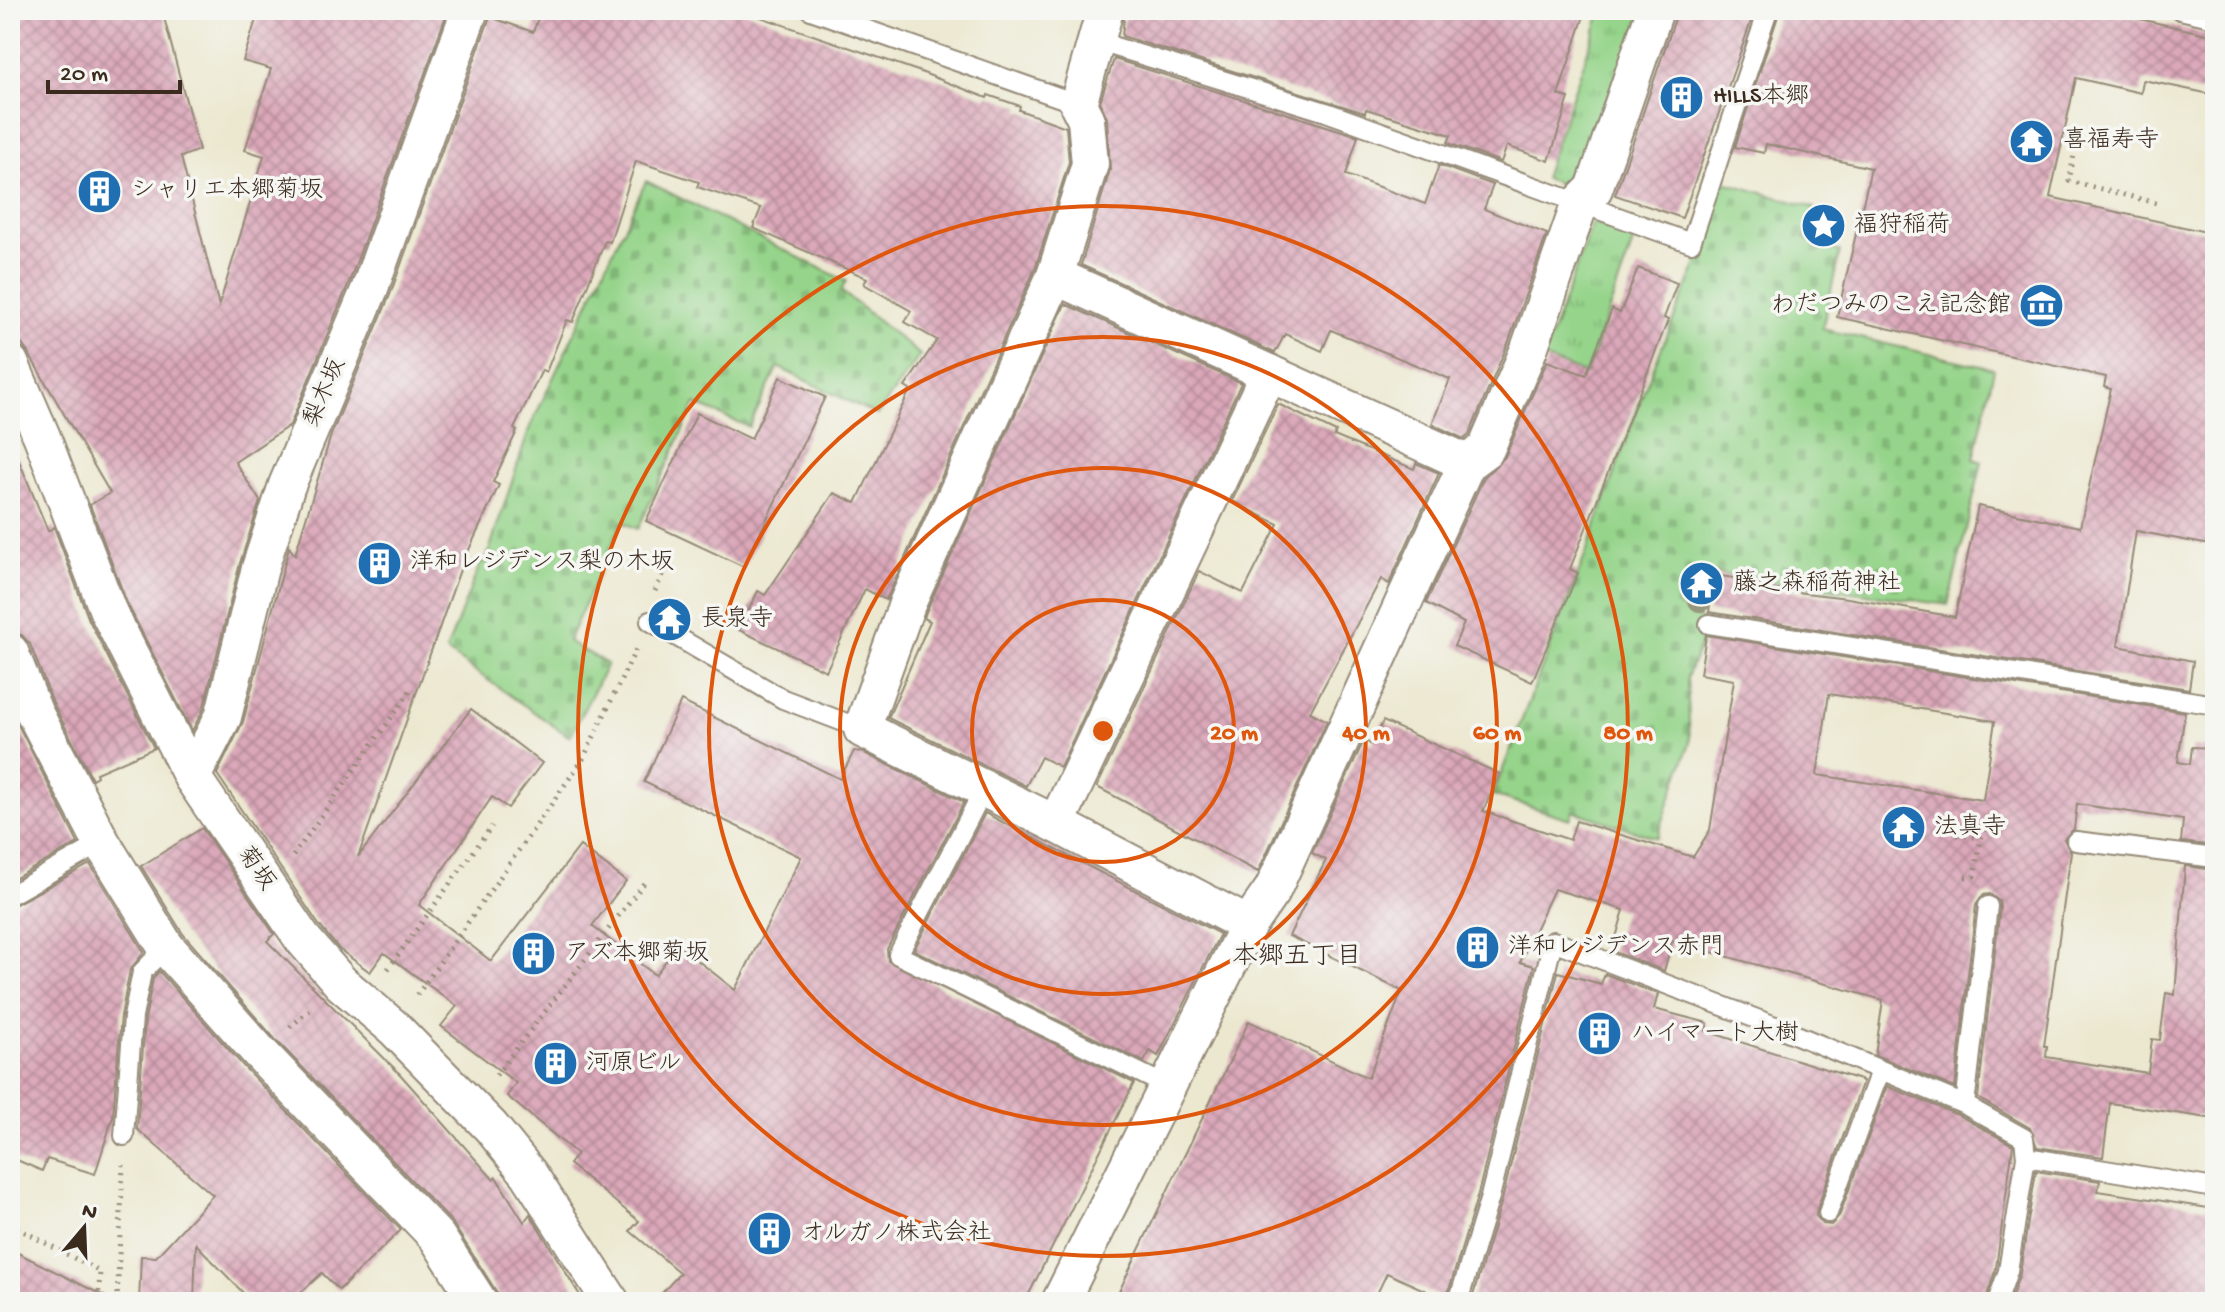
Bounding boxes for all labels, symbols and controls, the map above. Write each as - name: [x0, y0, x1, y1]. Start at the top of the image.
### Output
- scale bar: [48, 44, 180, 94]
- text: 20 m: [60, 61, 108, 90]
- building icon: HILLS本郷: [1658, 73, 1706, 121]
- place label: HILLS本郷: [1713, 82, 1809, 112]
- temple icon: 喜福寿寺: [2008, 117, 2056, 165]
- place label: 喜福寿寺: [2063, 126, 2159, 156]
- building icon: シャリエ本郷菊坂: [76, 167, 124, 215]
- place label: シャリエ本郷菊坂: [131, 176, 323, 206]
- place icon: 福狩稲荷: [1799, 202, 1847, 250]
- place label: 福狩稲荷: [1854, 211, 1950, 241]
- museum icon: わだつみのこえ記念館: [2018, 282, 2066, 330]
- place label: わだつみのこえ記念館: [1771, 291, 2011, 321]
- street label: 梨木坂: [298, 354, 353, 432]
- building icon: 洋和レジデンス梨の木坂: [355, 539, 403, 587]
- place label: 洋和レジデンス梨の木坂: [410, 548, 674, 578]
- temple icon: 藤之森稲荷神社: [1678, 560, 1726, 608]
- place label: 藤之森稲荷神社: [1733, 569, 1901, 599]
- temple icon: 長泉寺: [646, 596, 694, 644]
- place label: 長泉寺: [701, 605, 773, 635]
- centre of rings: [1089, 717, 1117, 745]
- text: 20 m: [1210, 720, 1258, 749]
- text: 40 m: [1341, 720, 1390, 749]
- text: 60 m: [1473, 720, 1521, 749]
- text: 80 m: [1603, 720, 1653, 749]
- temple icon: 法真寺: [1879, 804, 1927, 852]
- place label: 法真寺: [1934, 813, 2006, 843]
- street label: 菊坂: [229, 840, 281, 897]
- building icon: 洋和レジデンス赤門: [1453, 924, 1501, 972]
- building icon: アズ本郷菊坂: [510, 930, 558, 978]
- place label: 洋和レジデンス赤門: [1508, 933, 1724, 963]
- place label: アズ本郷菊坂: [565, 939, 709, 969]
- district label: 本郷五丁目: [1232, 942, 1362, 974]
- building icon: ハイマート大樹: [1576, 1010, 1624, 1058]
- place label: ハイマート大樹: [1631, 1020, 1799, 1049]
- building icon: 河原ビル: [531, 1040, 579, 1088]
- place label: 河原ビル: [586, 1050, 682, 1079]
- north arrow: [44, 1188, 124, 1268]
- text: N: [78, 1198, 100, 1228]
- building icon: オルガノ株式会社: [746, 1210, 794, 1258]
- place label: オルガノ株式会社: [801, 1219, 992, 1249]

